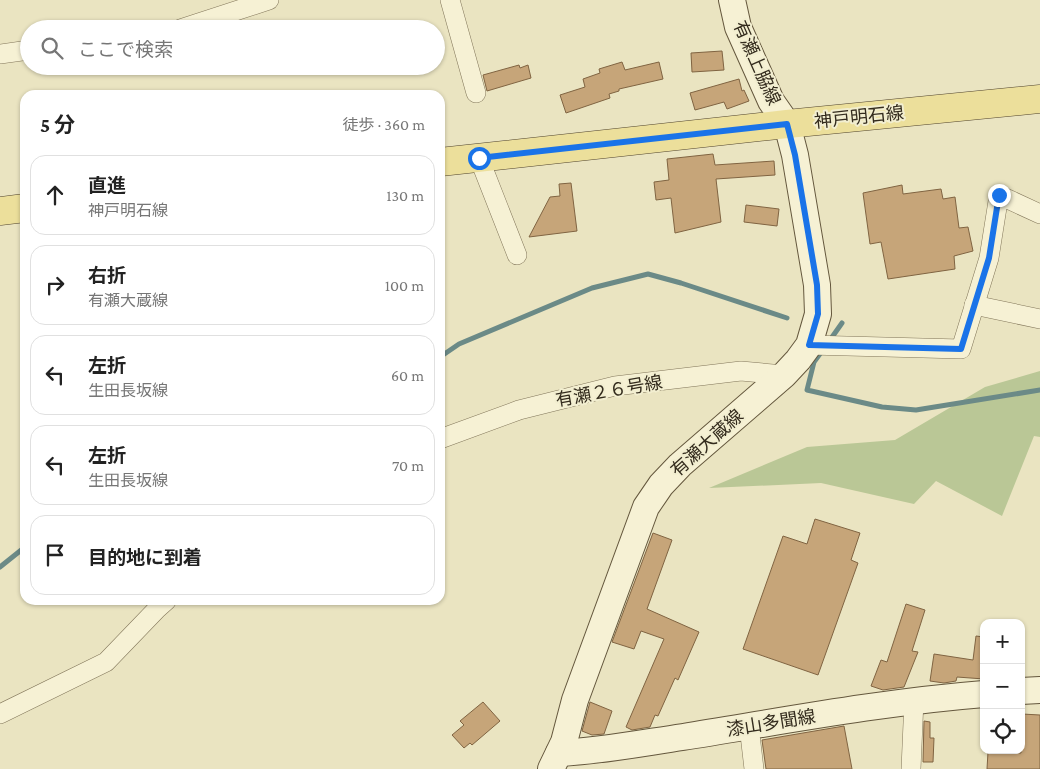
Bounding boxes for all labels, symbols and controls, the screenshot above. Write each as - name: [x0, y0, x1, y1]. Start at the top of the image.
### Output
- street label: 有瀬上脇線: [730, 18, 784, 108]
- search box: [20, 20, 445, 75]
- icon: search: [38, 34, 66, 62]
- text: ここで検索: [78, 39, 173, 60]
- street label: 神戸明石線: [813, 102, 905, 132]
- text: 5 分: [40, 113, 75, 137]
- text: 徒歩 · 360 m: [343, 116, 425, 133]
- route start: [468, 147, 491, 170]
- text: 直進: [88, 175, 126, 196]
- icon: ahead: [41, 181, 69, 209]
- route end: [988, 184, 1011, 207]
- text: 130 m: [386, 187, 424, 204]
- text: 神戸明石線: [88, 202, 168, 219]
- text: 右折: [88, 265, 126, 286]
- icon: right: [41, 271, 69, 299]
- text: 100 m: [385, 277, 424, 294]
- text: 有瀬大蔵線: [88, 292, 168, 309]
- text: 左折: [88, 355, 126, 376]
- icon: left: [41, 361, 69, 389]
- text: 60 m: [391, 367, 424, 384]
- street label: 有瀬２６号線: [554, 372, 664, 410]
- text: 生田長坂線: [88, 382, 168, 399]
- street label: 有瀬大蔵線: [667, 405, 747, 481]
- text: 左折: [88, 445, 126, 466]
- icon: left: [41, 451, 69, 479]
- text: 70 m: [392, 457, 424, 474]
- text: 生田長坂線: [88, 472, 168, 489]
- icon: arrive: [41, 541, 69, 569]
- text: 目的地に到着: [88, 547, 202, 568]
- map controls: [980, 619, 1025, 754]
- button: +: [980, 619, 1025, 664]
- button: −: [980, 664, 1025, 709]
- street label: 漆山多聞線: [725, 706, 817, 740]
- button: locate: [980, 709, 1025, 754]

